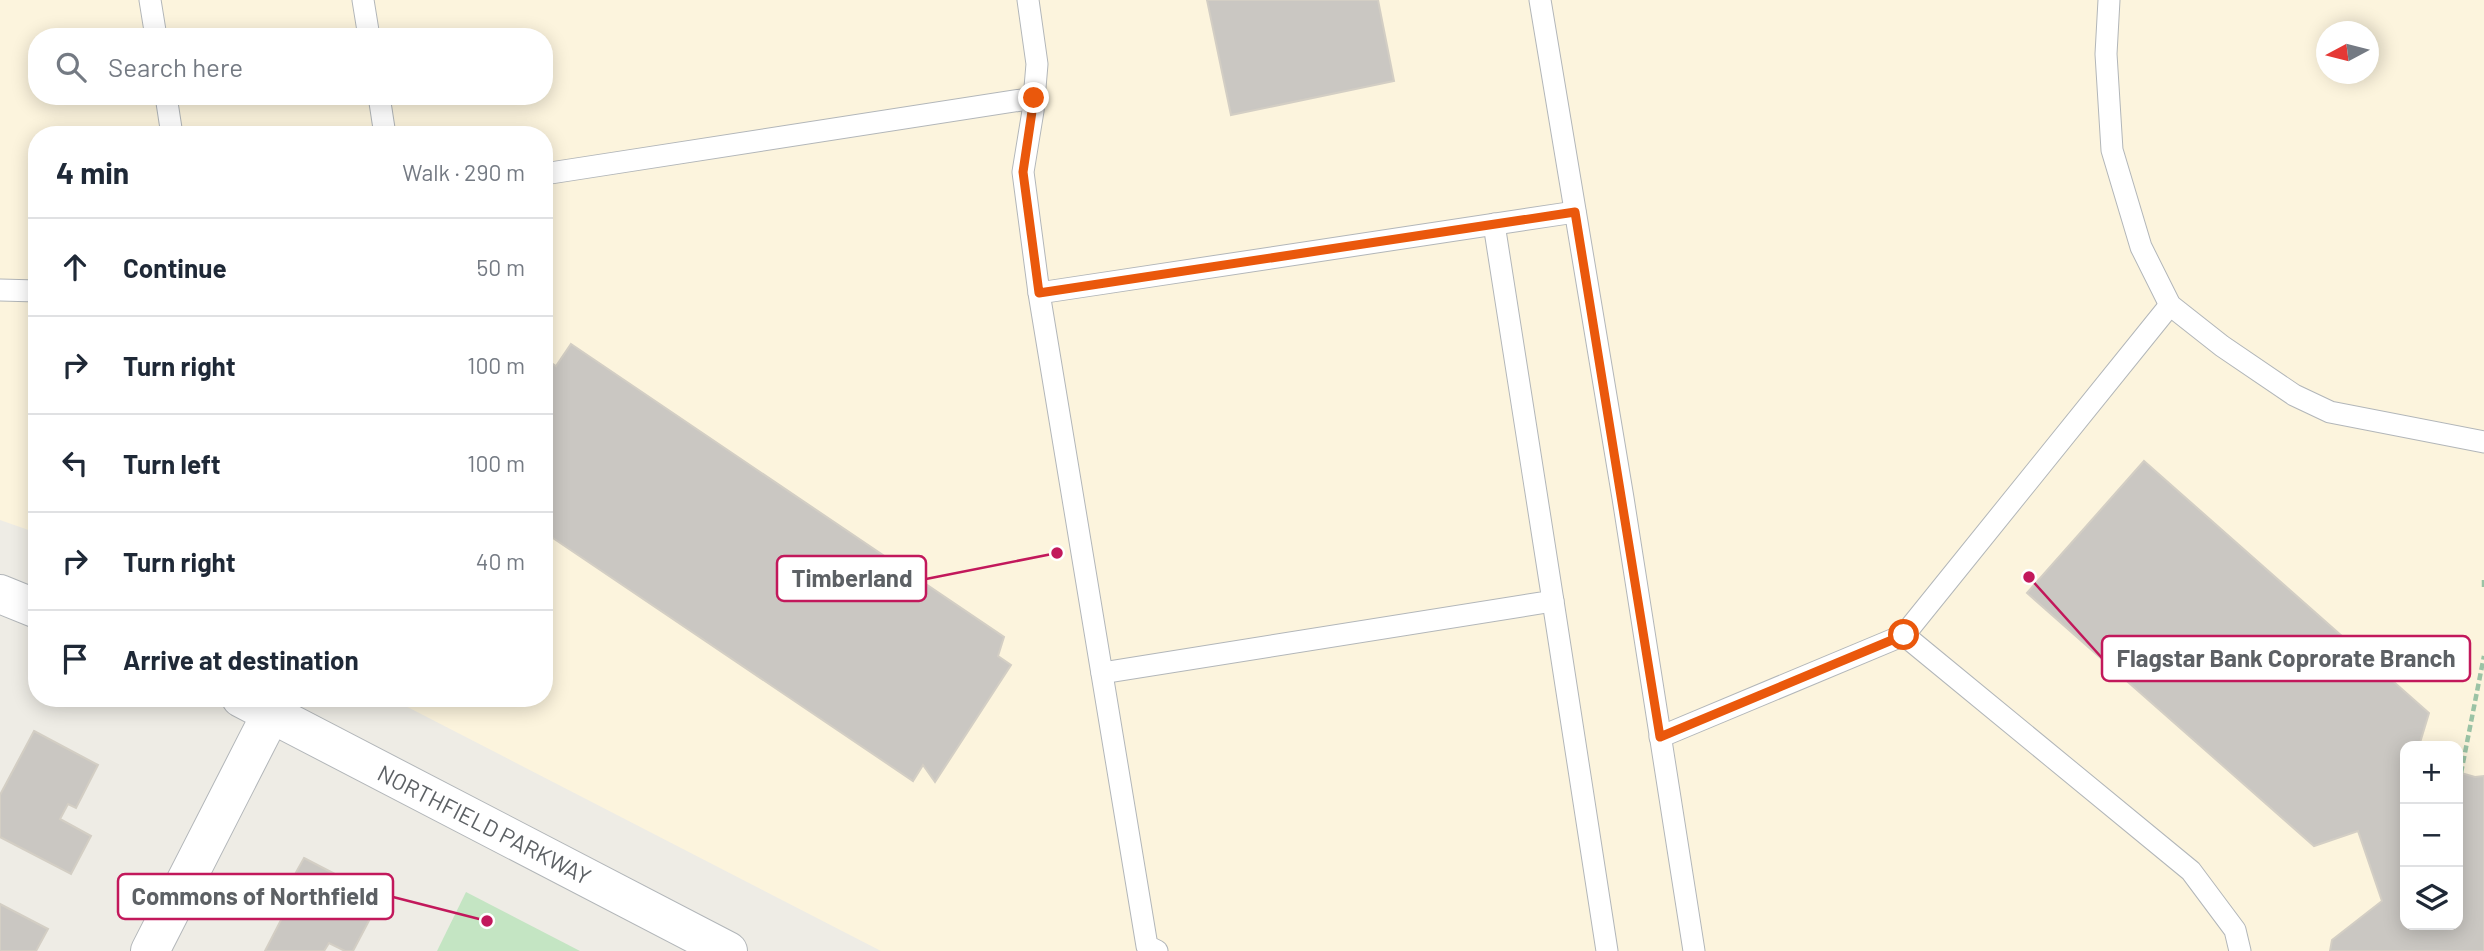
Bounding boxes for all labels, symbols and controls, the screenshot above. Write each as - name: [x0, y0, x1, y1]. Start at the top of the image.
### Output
- north arrow: [2316, 21, 2379, 84]
- search box: [28, 28, 553, 105]
- icon: search: [52, 48, 90, 86]
- text: Search here: [108, 51, 243, 82]
- route end: [1018, 82, 1049, 113]
- text: 4 min: [56, 154, 129, 190]
- text: Walk · 290 m: [402, 158, 525, 186]
- icon: ahead: [56, 248, 94, 286]
- text: Continue: [123, 252, 227, 283]
- text: 50 m: [477, 253, 525, 281]
- icon: right: [56, 346, 94, 384]
- text: Turn right: [123, 350, 236, 381]
- text: 100 m: [467, 351, 525, 379]
- icon: left: [56, 444, 94, 482]
- text: Turn left: [123, 448, 221, 479]
- text: 100 m: [467, 449, 525, 477]
- icon: right: [56, 542, 94, 580]
- text: Turn right: [123, 546, 236, 577]
- text: 40 m: [476, 547, 525, 575]
- callout: Timberland: [777, 556, 926, 601]
- text: Timberland: [791, 563, 913, 592]
- route start: [1888, 619, 1919, 650]
- callout: Flagstar Bank Coprorate Branch: [2102, 636, 2470, 681]
- icon: arrive: [56, 640, 94, 678]
- text: Flagstar Bank Coprorate Branch: [2116, 643, 2456, 672]
- text: Arrive at destination: [123, 644, 359, 675]
- map controls: [2400, 741, 2463, 930]
- button: +: [2400, 741, 2463, 804]
- street label: NORTHFIELD PARKWAY: [373, 758, 596, 890]
- button: −: [2400, 804, 2463, 867]
- button: layers: [2400, 867, 2463, 930]
- callout: Commons of Northfield: [118, 874, 393, 919]
- text: Commons of Northfield: [131, 881, 379, 910]

